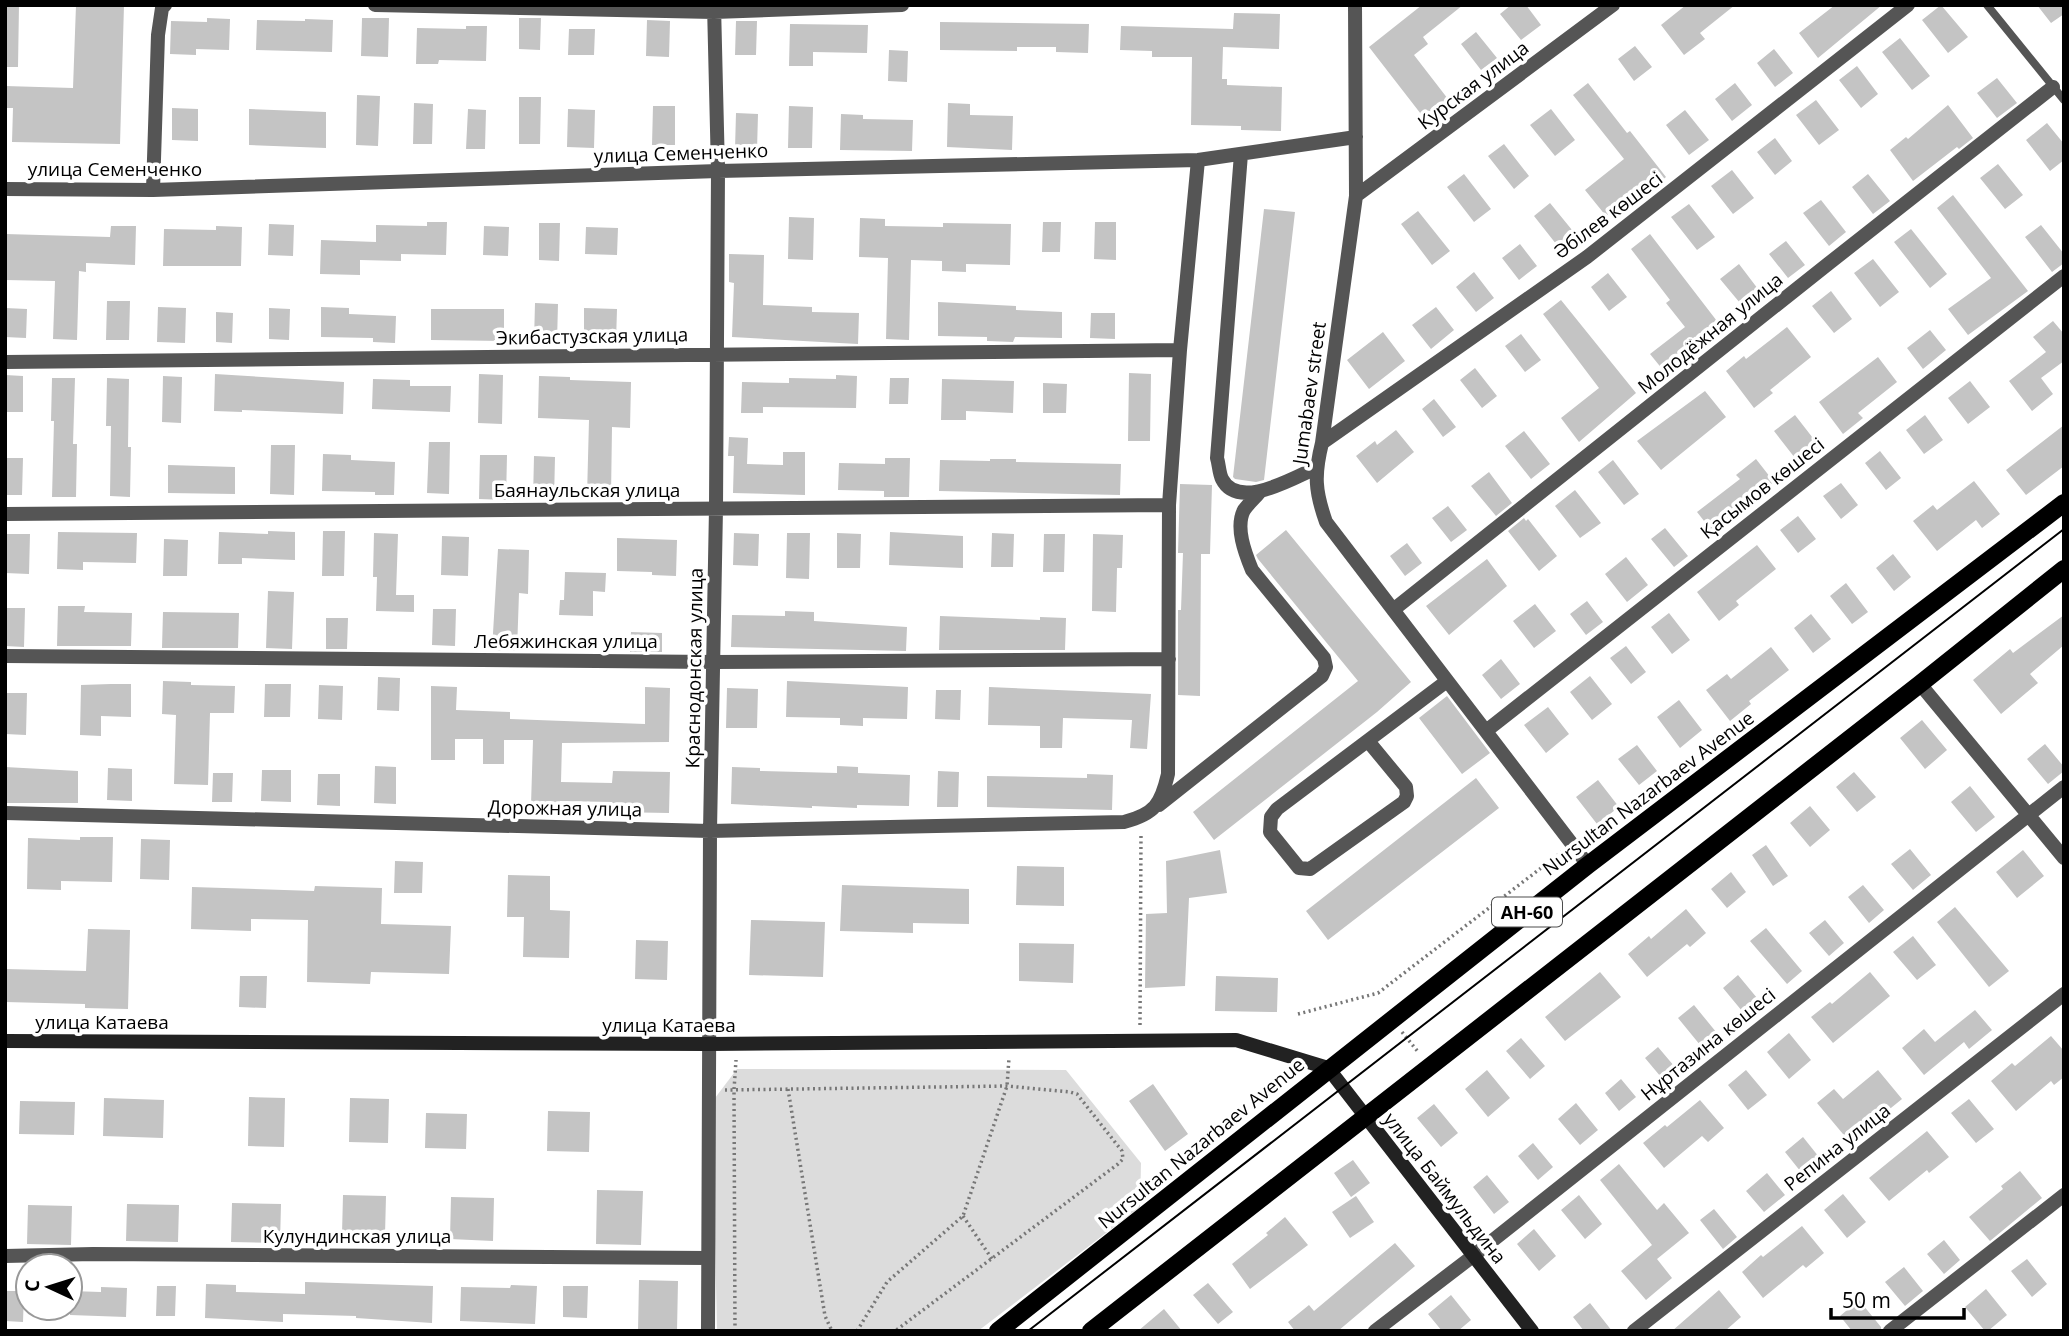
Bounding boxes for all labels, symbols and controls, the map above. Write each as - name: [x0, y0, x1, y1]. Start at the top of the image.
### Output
- street label: Курская улица: [1412, 35, 1534, 135]
- street label: улица Семенченко: [593, 137, 769, 169]
- street label: улица Семенченко: [28, 156, 202, 182]
- street label: Әбілев көшесі: [1548, 165, 1668, 265]
- street label: Молодёжная улица: [1632, 266, 1788, 400]
- street label: Jumabaev street: [1286, 320, 1332, 468]
- street label: Экибастузская улица: [496, 321, 688, 351]
- street label: Қасымов көшесі: [1695, 431, 1829, 545]
- street label: Баянаульская улица: [494, 477, 680, 503]
- street label: Краснодонская улица: [679, 568, 709, 768]
- street label: Лебяжинская улица: [474, 628, 658, 654]
- street label: Nursultan Nazarbaev Avenue: [1537, 705, 1759, 881]
- street label: Дорожная улица: [488, 794, 642, 822]
- road number: АН-60: [1492, 897, 1562, 926]
- street label: Нұртазина көшесі: [1635, 982, 1781, 1106]
- street label: улица Катаева: [35, 1009, 169, 1035]
- street label: улица Катаева: [602, 1012, 736, 1038]
- street label: Nursultan Nazarbaev Avenue: [1092, 1052, 1310, 1234]
- street label: Репина улица: [1778, 1097, 1896, 1197]
- street label: улица Баймульдина: [1378, 1107, 1512, 1269]
- street label: Кулундинская улица: [263, 1223, 451, 1249]
- north arrow: [14, 1252, 84, 1322]
- scale bar: [1831, 1276, 1964, 1320]
- text: С: [19, 1279, 45, 1293]
- text: 50 m: [1842, 1286, 1891, 1314]

